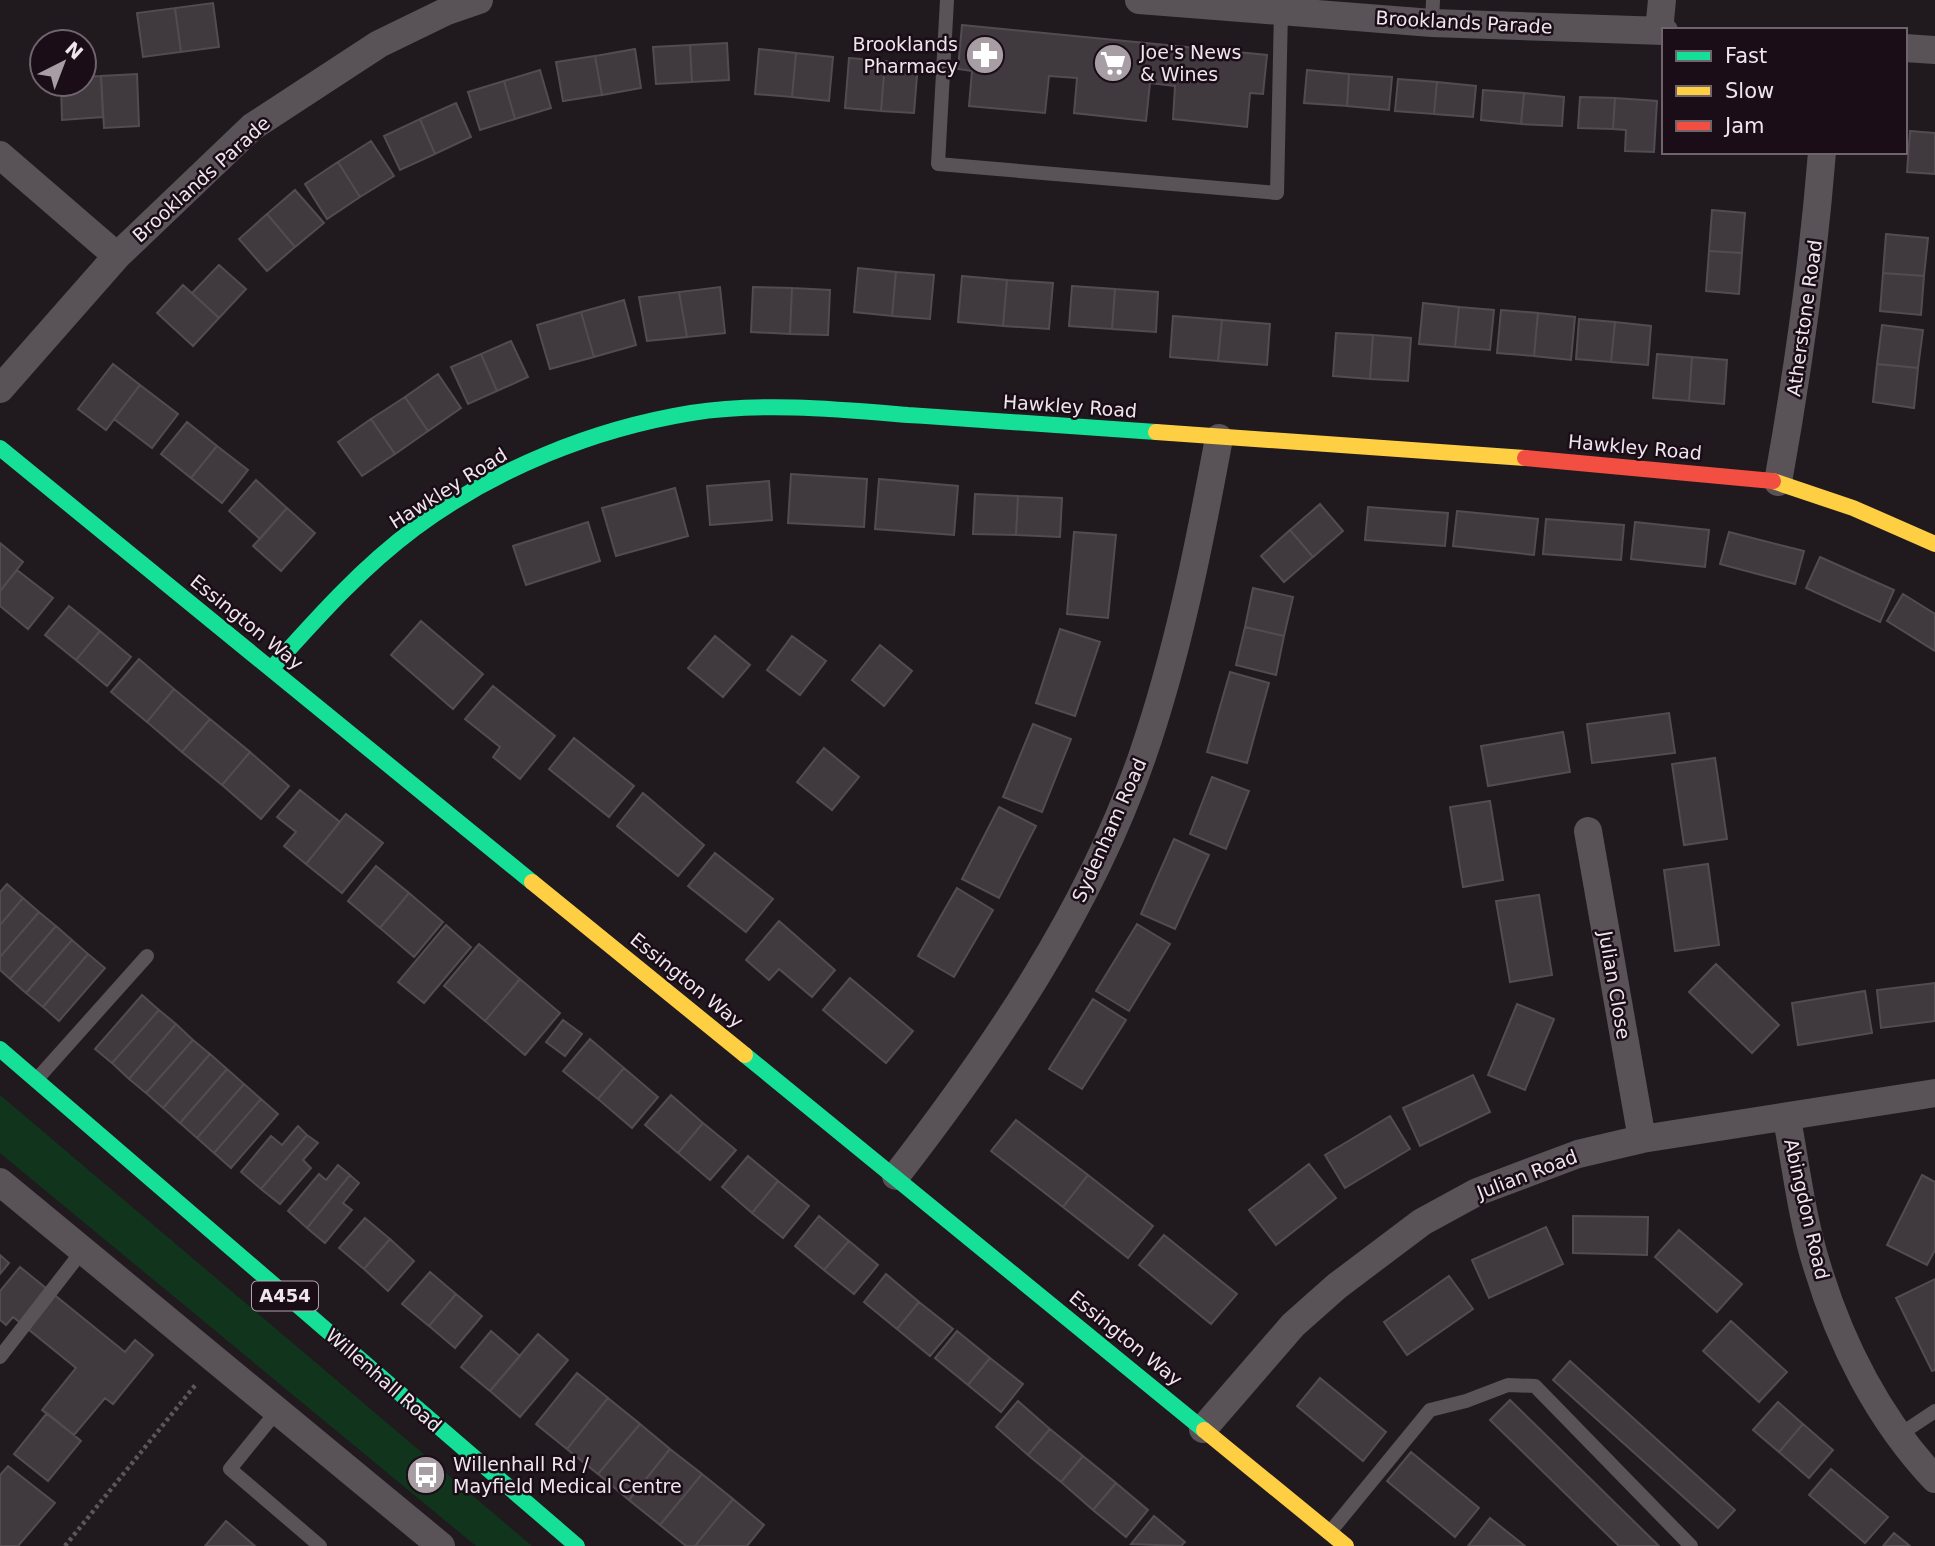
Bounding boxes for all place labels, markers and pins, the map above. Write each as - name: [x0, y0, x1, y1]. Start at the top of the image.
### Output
- place label: Brooklands Pharmacy: [852, 33, 958, 77]
- pharmacy icon: Brooklands Pharmacy: [964, 34, 1006, 76]
- place label: Joe's News & Wines: [1139, 41, 1241, 85]
- supermarket icon: Joe's News & Wines: [1092, 42, 1134, 84]
- place label: Willenhall Rd / Mayfield Medical Centre: [453, 1453, 682, 1497]
- bus stop icon: Willenhall Rd / Mayfield Medical Centre: [405, 1454, 447, 1496]

